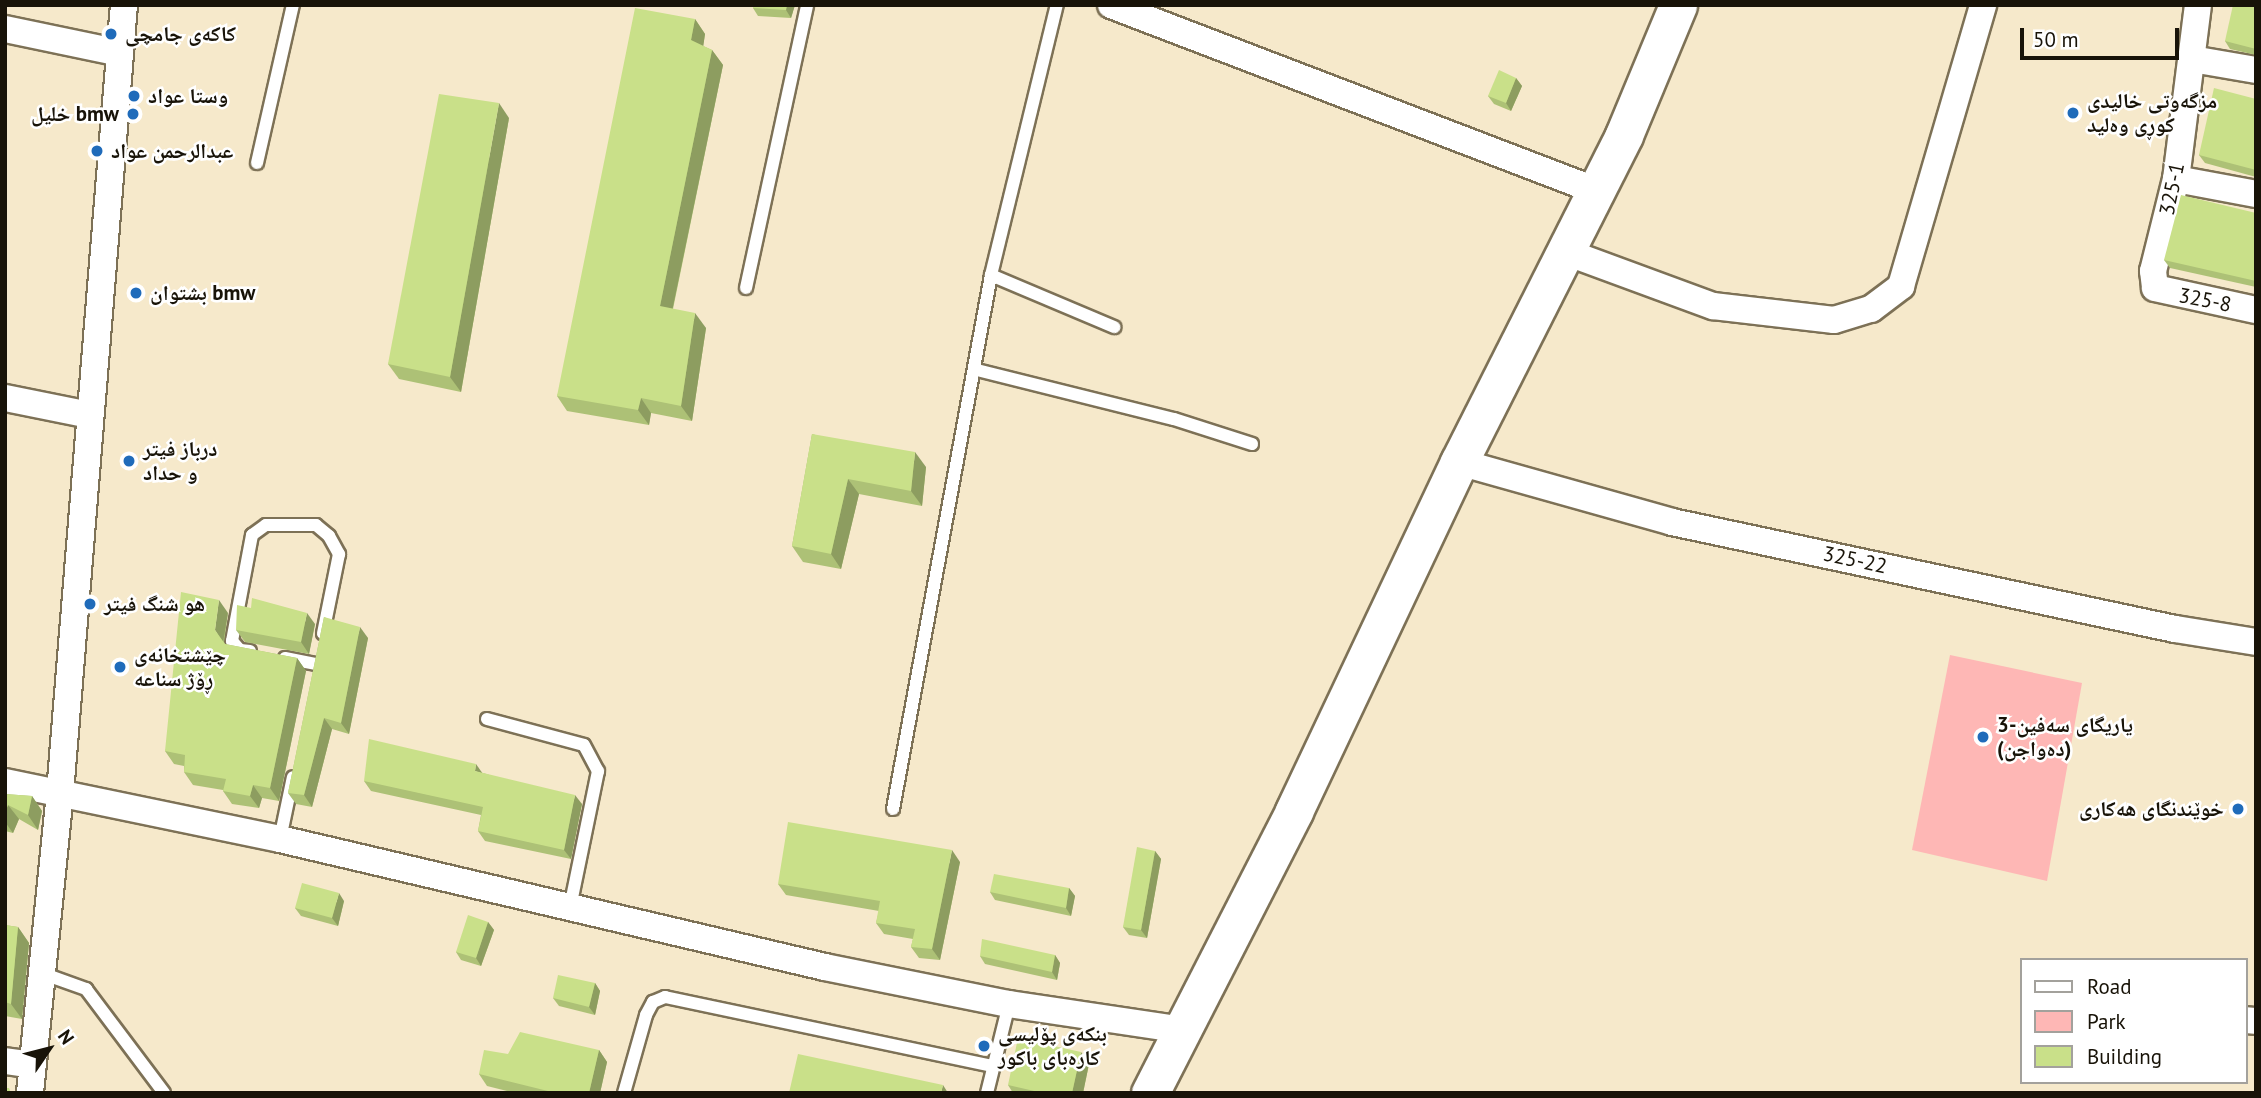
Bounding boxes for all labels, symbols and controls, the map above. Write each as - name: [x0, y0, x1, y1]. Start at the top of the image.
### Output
- scale bar: [2023, 14, 2182, 58]
- place label: کاکەی جامچی: [125, 21, 236, 47]
- marker: کاکەی جامچی: [103, 26, 119, 42]
- text: 50 m: [2033, 26, 2079, 53]
- place label: وستا عواد: [148, 83, 228, 109]
- marker: وستا عواد: [126, 88, 142, 104]
- place label: مزگەوتی خالیدی کوڕی وەلید: [2087, 88, 2217, 138]
- place label: خليل bmw: [31, 101, 119, 127]
- marker: مزگەوتی خالیدی کوڕی وەلید: [2065, 105, 2081, 121]
- marker: خليل bmw: [125, 106, 141, 122]
- place label: عبدالرحمن عواد: [111, 138, 233, 164]
- marker: عبدالرحمن عواد: [89, 143, 105, 159]
- street label: 325-1: [2154, 160, 2190, 218]
- place label: بشتوان bmw: [150, 280, 255, 306]
- street label: 325-8: [2176, 283, 2234, 317]
- marker: بشتوان bmw: [128, 285, 144, 301]
- place label: درباز فیتر و حداد: [143, 436, 217, 486]
- marker: درباز فیتر و حداد: [121, 453, 137, 469]
- street label: 325-22: [1821, 541, 1889, 579]
- place label: هو شنگ فيتر: [104, 591, 205, 617]
- marker: هو شنگ فيتر: [82, 596, 98, 612]
- place label: چێشتخانەی ڕۆژ سناعه: [134, 642, 226, 692]
- marker: چێشتخانەی ڕۆژ سناعه: [112, 659, 128, 675]
- place label: یاریگای سەفین-3 (دەواجن): [1997, 712, 2133, 762]
- marker: یاریگای سەفین-3 (دەواجن): [1975, 729, 1991, 745]
- place label: خوێندنگای هەکاری: [2079, 796, 2224, 822]
- marker: خوێندنگای هەکاری: [2230, 801, 2246, 817]
- legend: [2020, 958, 2247, 1084]
- text: Road: [2087, 973, 2131, 1000]
- text: Park: [2087, 1008, 2126, 1035]
- north arrow: [14, 1014, 84, 1084]
- place label: بنکەی پۆلیسی کارەبای باکور: [998, 1021, 1107, 1071]
- text: N: [53, 1025, 80, 1049]
- marker: بنکەی پۆلیسی کارەبای باکور: [976, 1038, 992, 1054]
- text: Building: [2087, 1043, 2162, 1070]

